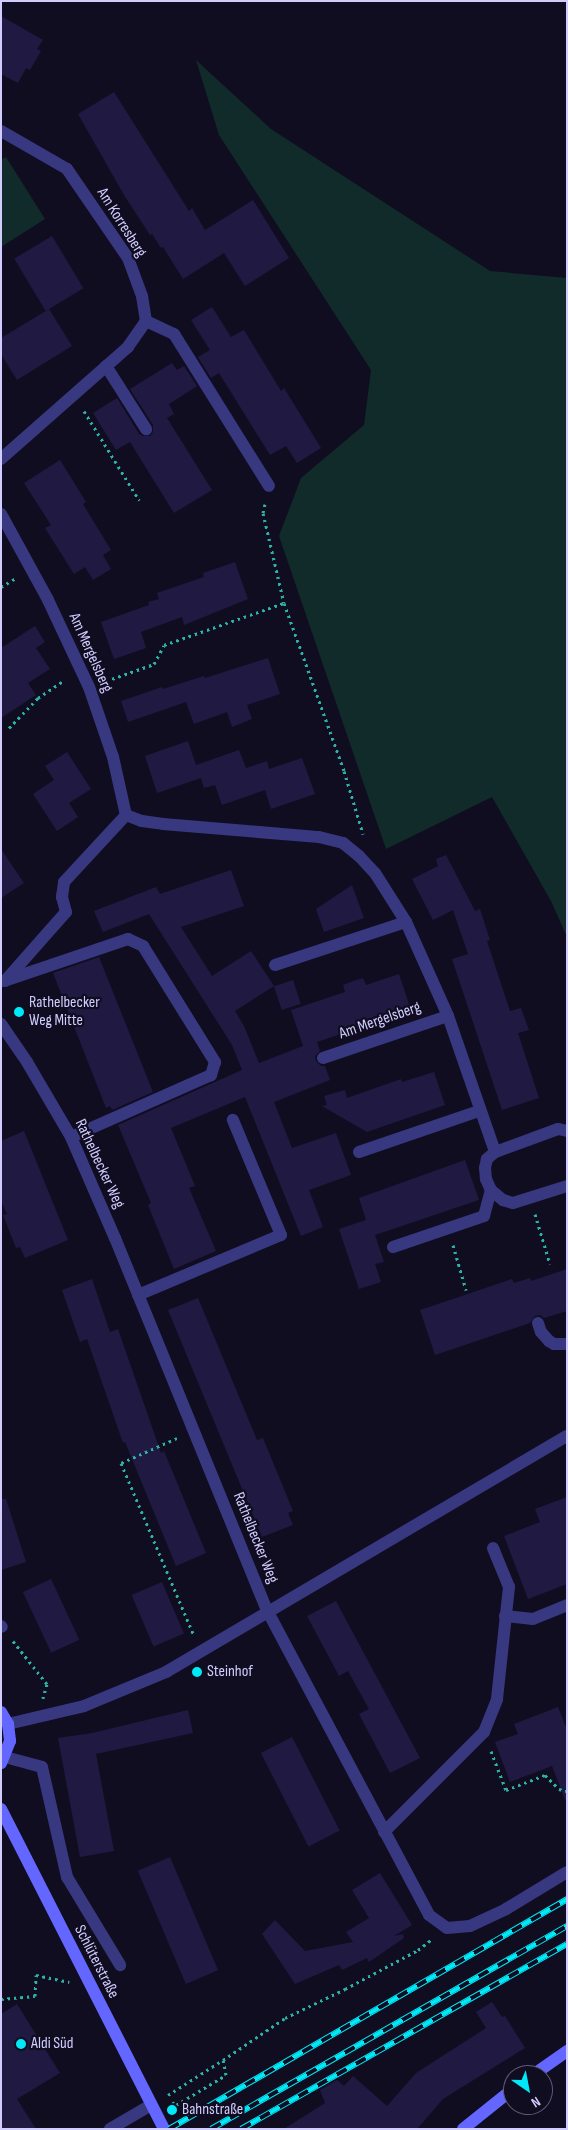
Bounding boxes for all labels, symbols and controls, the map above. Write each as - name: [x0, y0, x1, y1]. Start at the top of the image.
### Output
- street label: Am Korresberg: [92, 185, 150, 261]
- street label: Am Mergelsberg: [64, 610, 116, 696]
- place label: Rathelbecker Weg Mitte: [29, 993, 100, 1031]
- street label: Am Mergelsberg: [337, 998, 423, 1044]
- marker: Rathelbecker Weg Mitte: [13, 1006, 25, 1018]
- street label: Rathelbecker Weg: [70, 1116, 128, 1212]
- street label: Rathelbecker Weg: [228, 1490, 282, 1586]
- place label: Steinhof: [207, 1662, 253, 1682]
- marker: Steinhof: [191, 1666, 203, 1678]
- street label: Schlüterstraße: [69, 1922, 123, 2002]
- place label: Aldi Süd: [31, 2034, 73, 2054]
- marker: Aldi Süd: [15, 2038, 27, 2050]
- north arrow: [503, 2065, 553, 2115]
- text: N: [528, 2093, 544, 2111]
- place label: Bahnstraße: [182, 2100, 243, 2120]
- marker: Bahnstraße: [166, 2104, 178, 2116]

